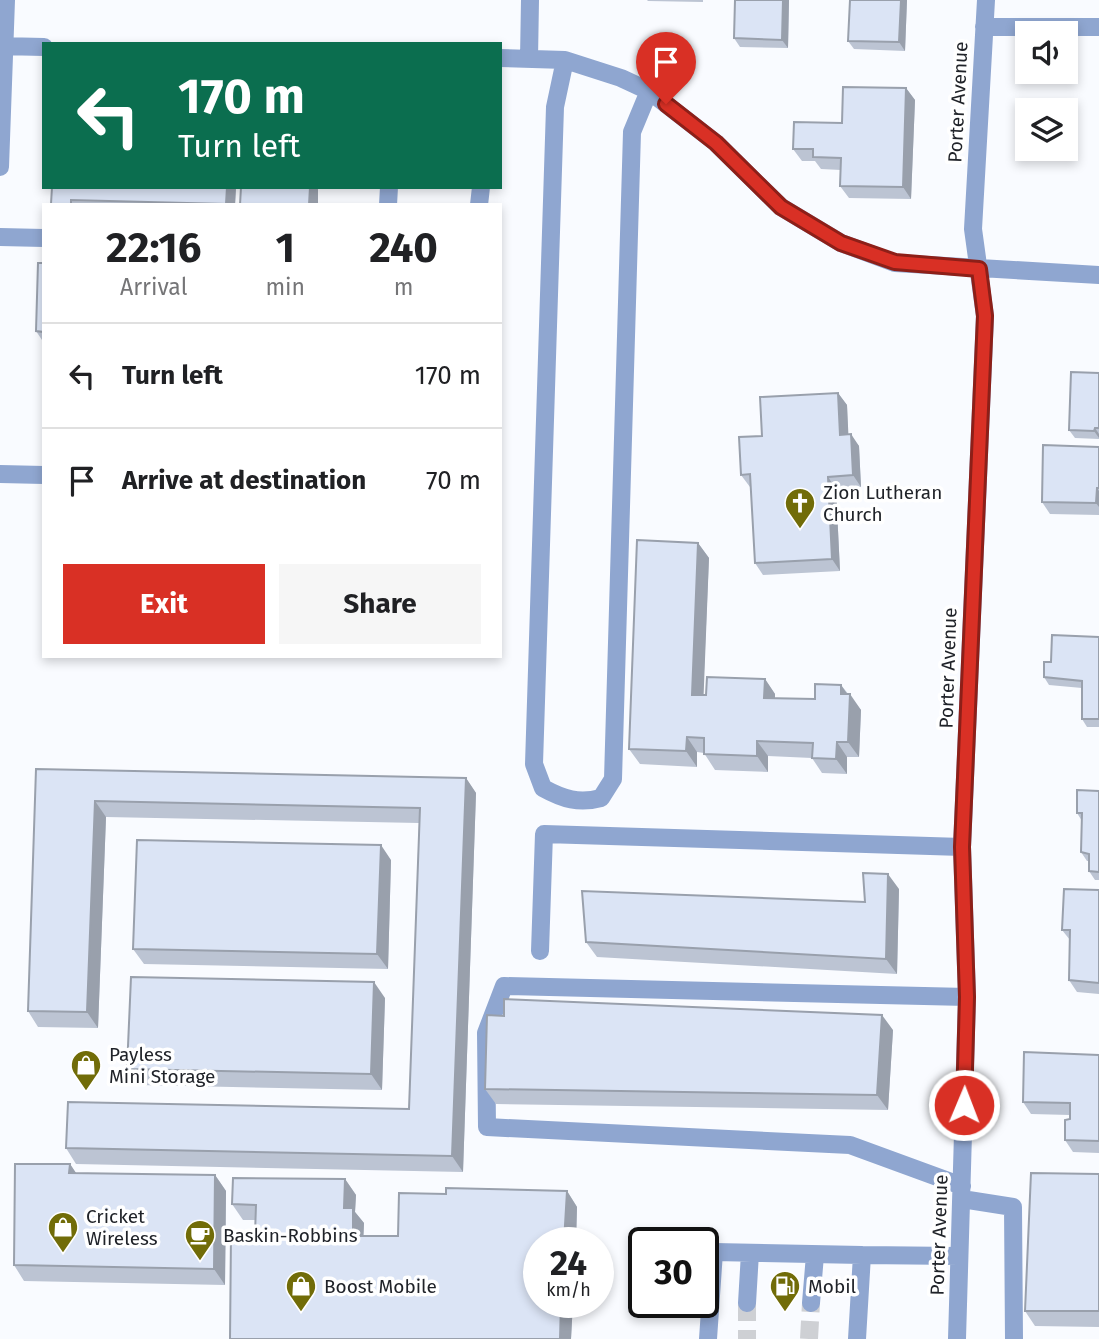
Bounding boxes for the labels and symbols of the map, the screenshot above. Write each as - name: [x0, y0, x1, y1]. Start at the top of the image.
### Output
- pin: [636, 32, 696, 104]
- street label: Porter Avenue: [943, 41, 973, 163]
- place label: Zion Lutheran Church: [823, 481, 942, 526]
- church icon: Zion Lutheran Church: [783, 486, 817, 530]
- street label: Porter Avenue: [934, 607, 962, 729]
- place label: Payless Mini Storage: [109, 1043, 215, 1088]
- shop icon: Payless Mini Storage: [69, 1048, 103, 1092]
- position arrow: [927, 1068, 1001, 1142]
- street label: Porter Avenue: [925, 1174, 953, 1296]
- place label: Cricket Wireless: [86, 1205, 158, 1250]
- shop icon: Cricket Wireless: [46, 1210, 80, 1254]
- cafe icon: Baskin-Robbins: [183, 1218, 217, 1262]
- place label: Baskin-Robbins: [223, 1224, 358, 1247]
- speed limit sign: 30: [628, 1227, 719, 1318]
- shop icon: Boost Mobile: [284, 1269, 318, 1313]
- fuel station icon: Mobil: [768, 1269, 802, 1313]
- place label: Boost Mobile: [324, 1275, 437, 1298]
- place label: Mobil: [808, 1275, 857, 1298]

